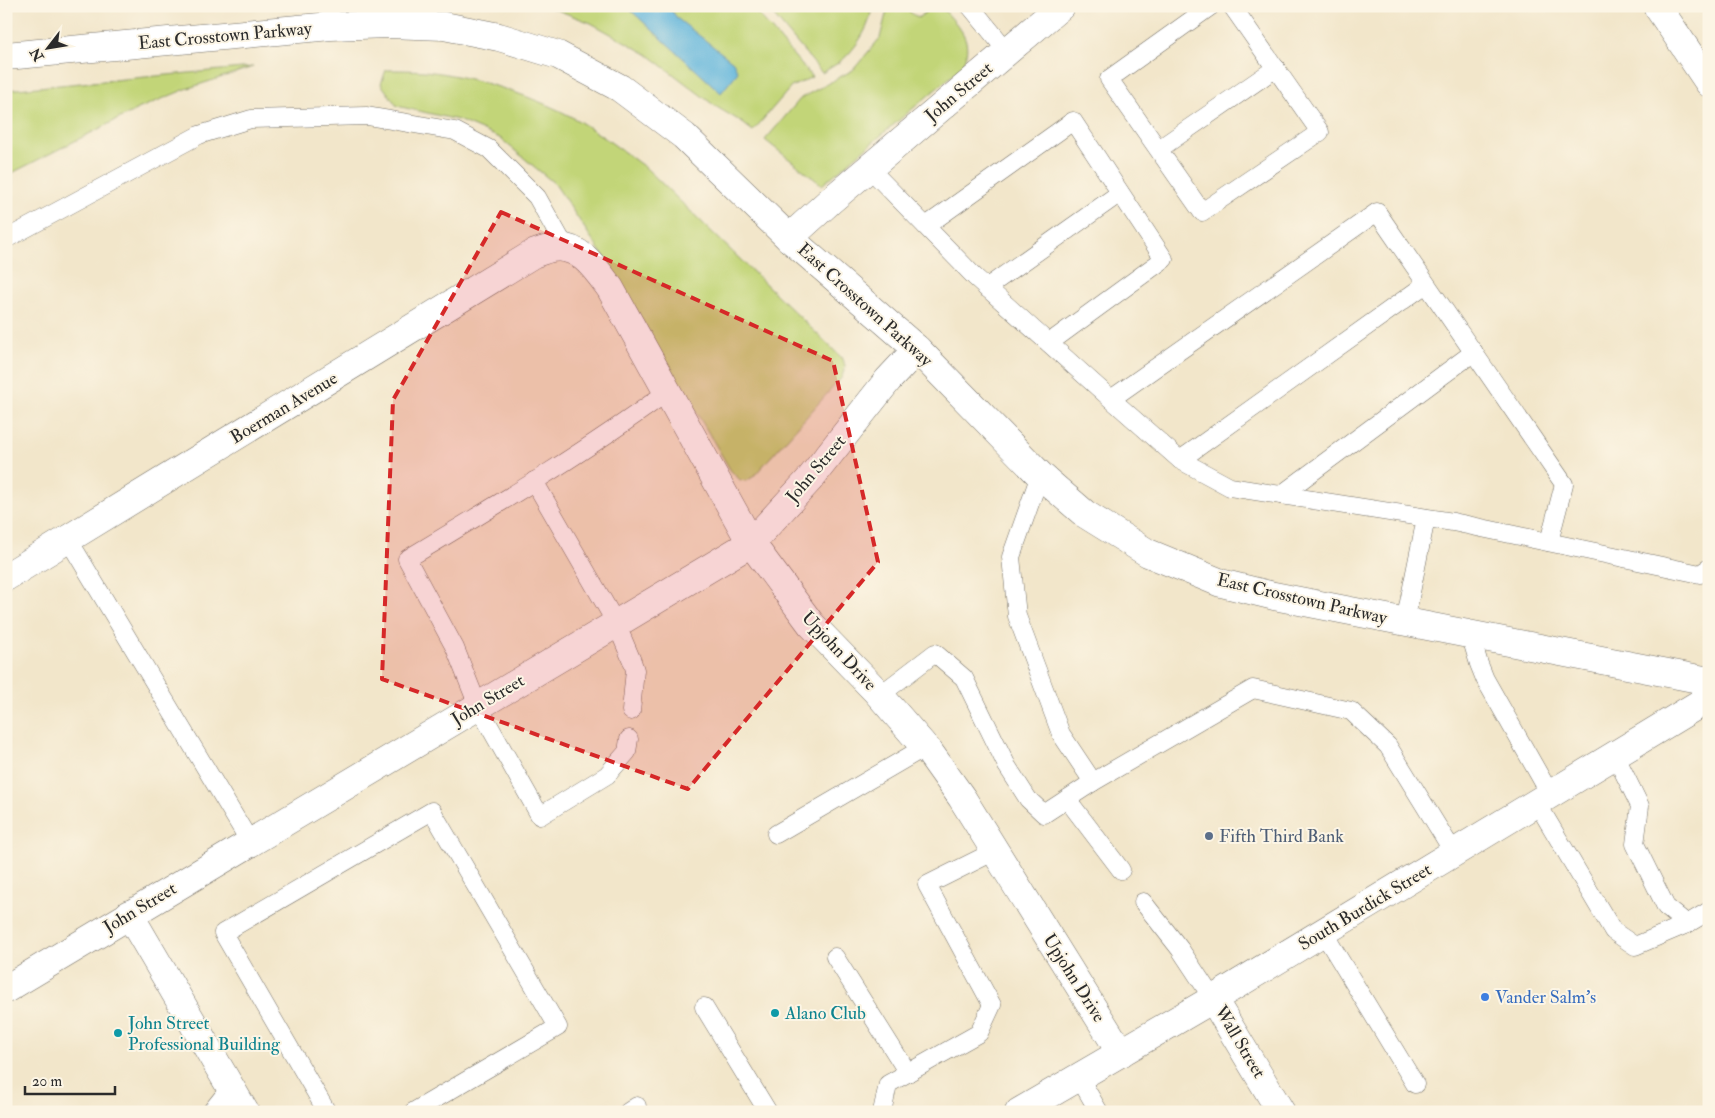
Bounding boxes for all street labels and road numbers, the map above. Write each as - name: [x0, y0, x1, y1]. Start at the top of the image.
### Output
- street label: East Crosstown Parkway: [137, 17, 314, 55]
- street label: John Street: [920, 57, 998, 128]
- street label: East Crosstown Parkway: [793, 238, 938, 373]
- street label: Boerman Avenue: [226, 367, 342, 449]
- street label: John Street: [780, 430, 851, 508]
- street label: East Crosstown Parkway: [1215, 568, 1390, 630]
- street label: Upjohn Drive: [796, 606, 882, 696]
- street label: John Street: [446, 669, 529, 731]
- street label: South Burdick Street: [1294, 858, 1436, 956]
- street label: John Street: [98, 877, 181, 939]
- street label: Upjohn Drive: [1038, 929, 1111, 1027]
- street label: Wall Street: [1209, 1001, 1271, 1083]

